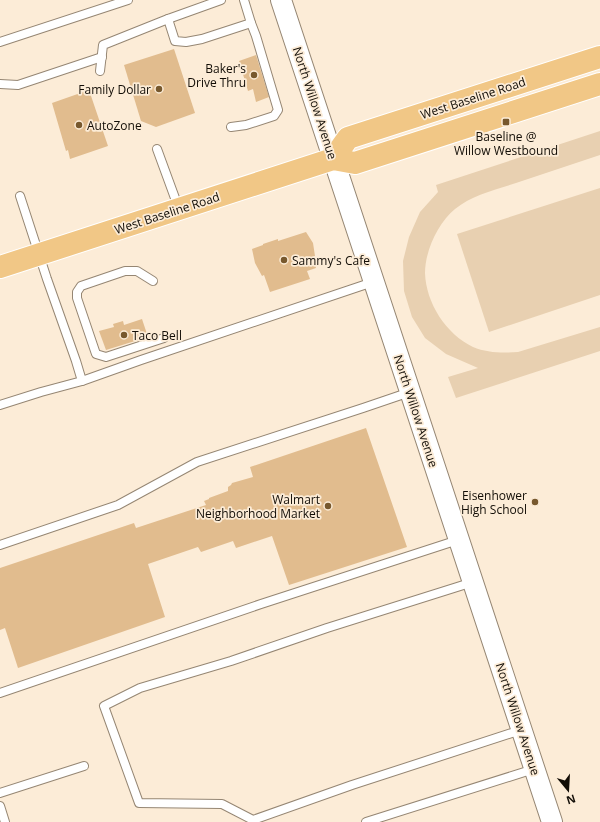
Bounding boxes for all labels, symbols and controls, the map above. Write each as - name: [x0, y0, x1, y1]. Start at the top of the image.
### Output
- street label: North Willow Avenue: [289, 44, 341, 162]
- place label: Baker's Drive Thru: [187, 60, 246, 91]
- marker: Baker's Drive Thru: [249, 70, 259, 80]
- street label: West Baseline Road: [418, 73, 528, 123]
- place label: Family Dollar: [78, 81, 151, 98]
- marker: Family Dollar: [154, 84, 164, 94]
- place label: AutoZone: [87, 117, 142, 134]
- marker: Baseline @ Willow Westbound: [501, 117, 511, 127]
- marker: AutoZone: [74, 120, 84, 130]
- place label: Baseline @ Willow Westbound: [454, 128, 558, 159]
- street label: West Baseline Road: [112, 188, 222, 238]
- place label: Sammy's Cafe: [292, 252, 370, 269]
- marker: Sammy's Cafe: [279, 255, 289, 265]
- place label: Taco Bell: [132, 327, 182, 344]
- marker: Taco Bell: [119, 330, 129, 340]
- street label: North Willow Avenue: [390, 352, 442, 470]
- place label: Eisenhower High School: [461, 487, 527, 518]
- place label: Walmart Neighborhood Market: [196, 491, 320, 522]
- marker: Eisenhower High School: [530, 497, 540, 507]
- marker: Walmart Neighborhood Market: [323, 501, 333, 511]
- street label: North Willow Avenue: [492, 660, 544, 778]
- north arrow: [548, 770, 588, 810]
- text: N: [565, 791, 578, 809]

